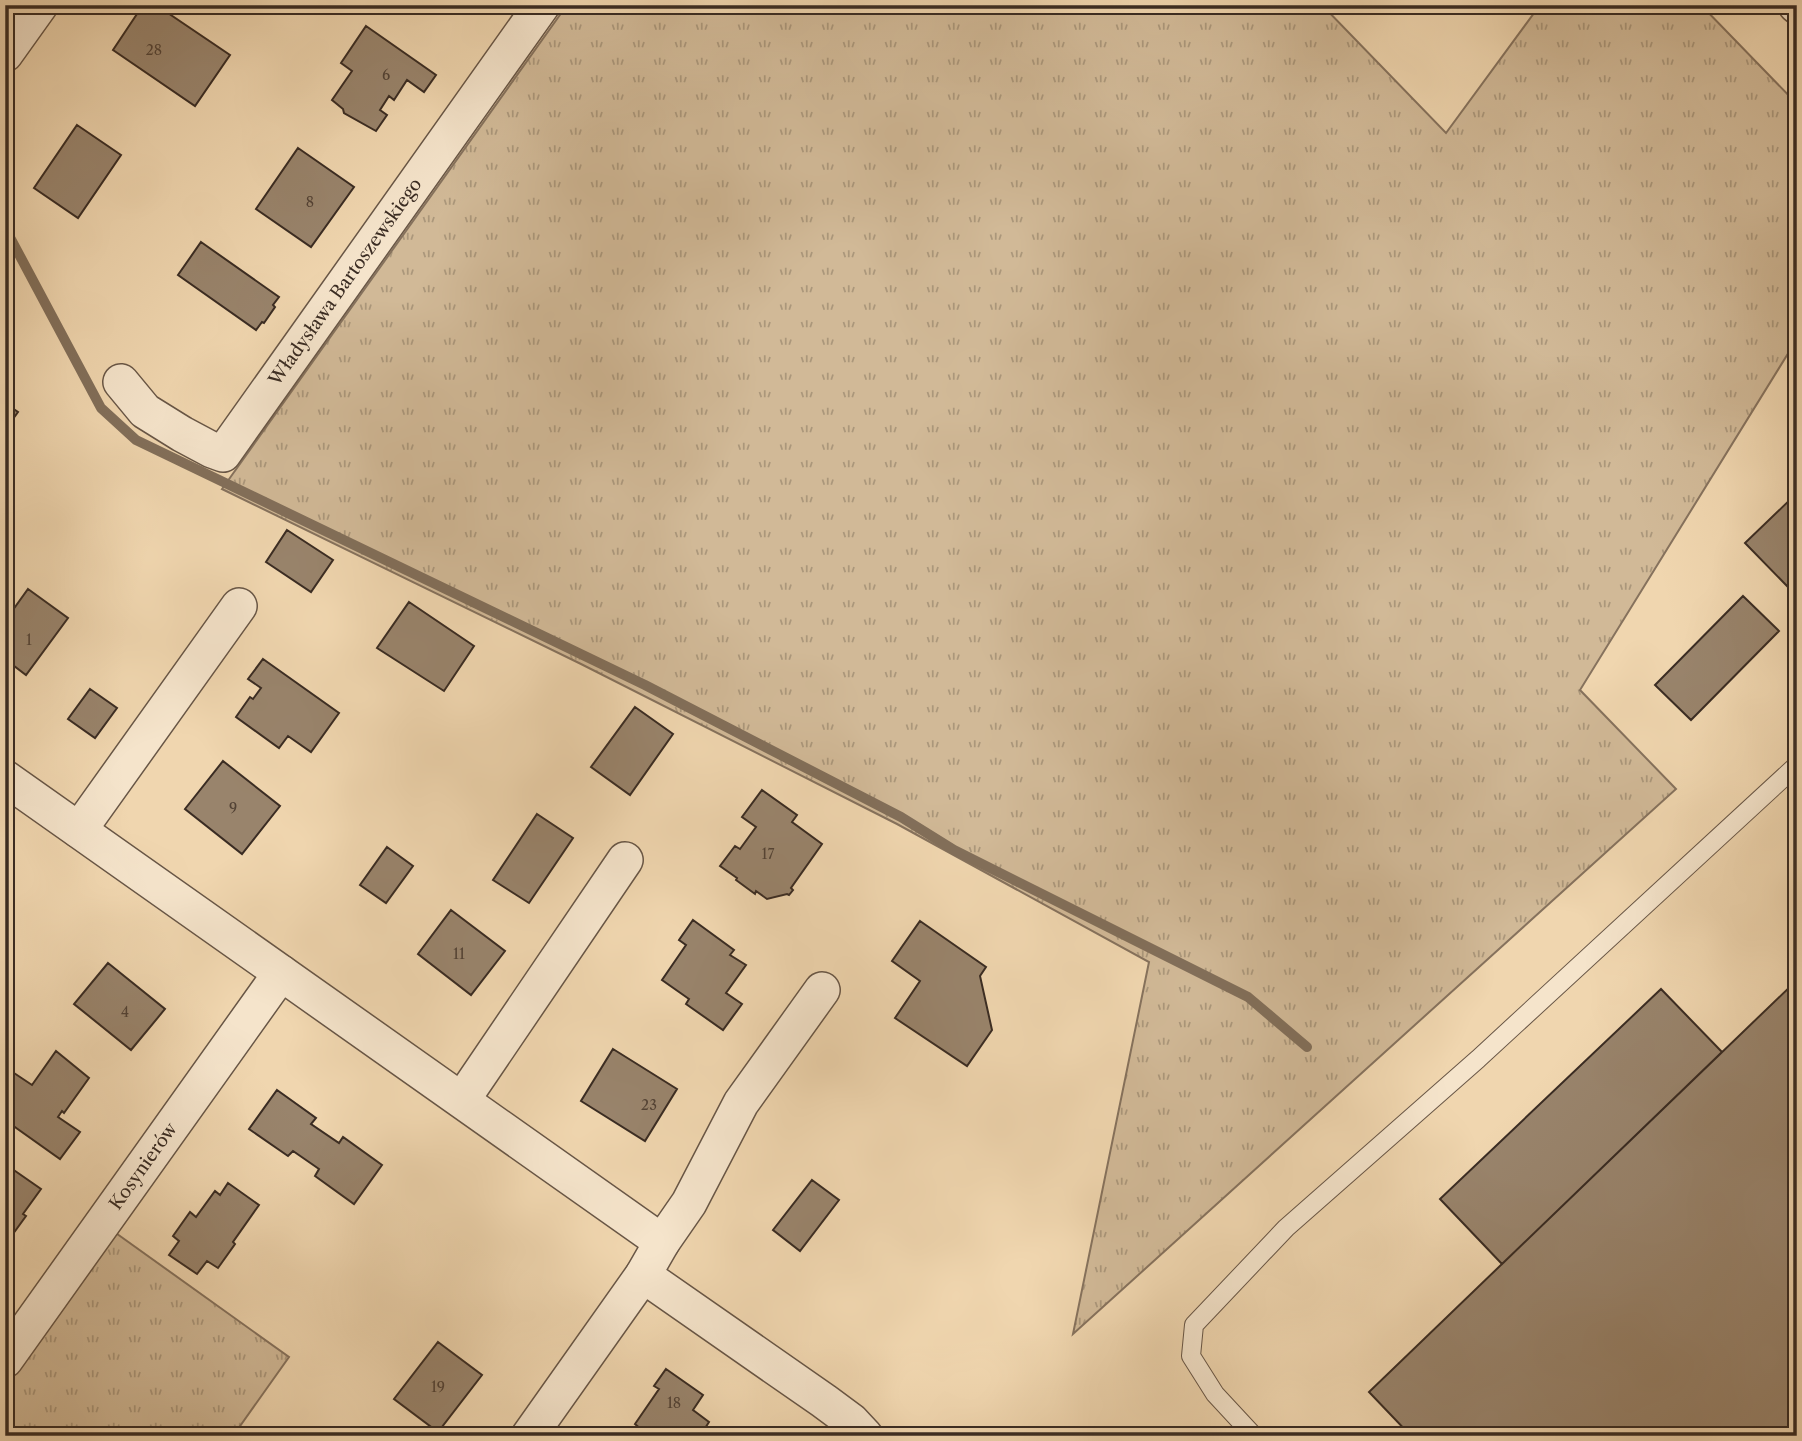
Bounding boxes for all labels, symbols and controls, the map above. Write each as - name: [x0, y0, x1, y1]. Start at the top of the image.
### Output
- house number: 28: [146, 41, 162, 59]
- house number: 6: [382, 66, 390, 84]
- street label: Władysława Bartoszewskiego: [264, 174, 426, 391]
- house number: 8: [306, 193, 314, 211]
- house number: 1: [26, 631, 32, 649]
- house number: 9: [229, 799, 237, 817]
- house number: 17: [762, 845, 774, 863]
- house number: 11: [453, 945, 465, 963]
- house number: 4: [121, 1003, 129, 1021]
- house number: 23: [641, 1096, 657, 1114]
- street label: Kosynierów: [105, 1117, 182, 1214]
- house number: 19: [431, 1378, 445, 1396]
- house number: 18: [667, 1394, 681, 1412]

